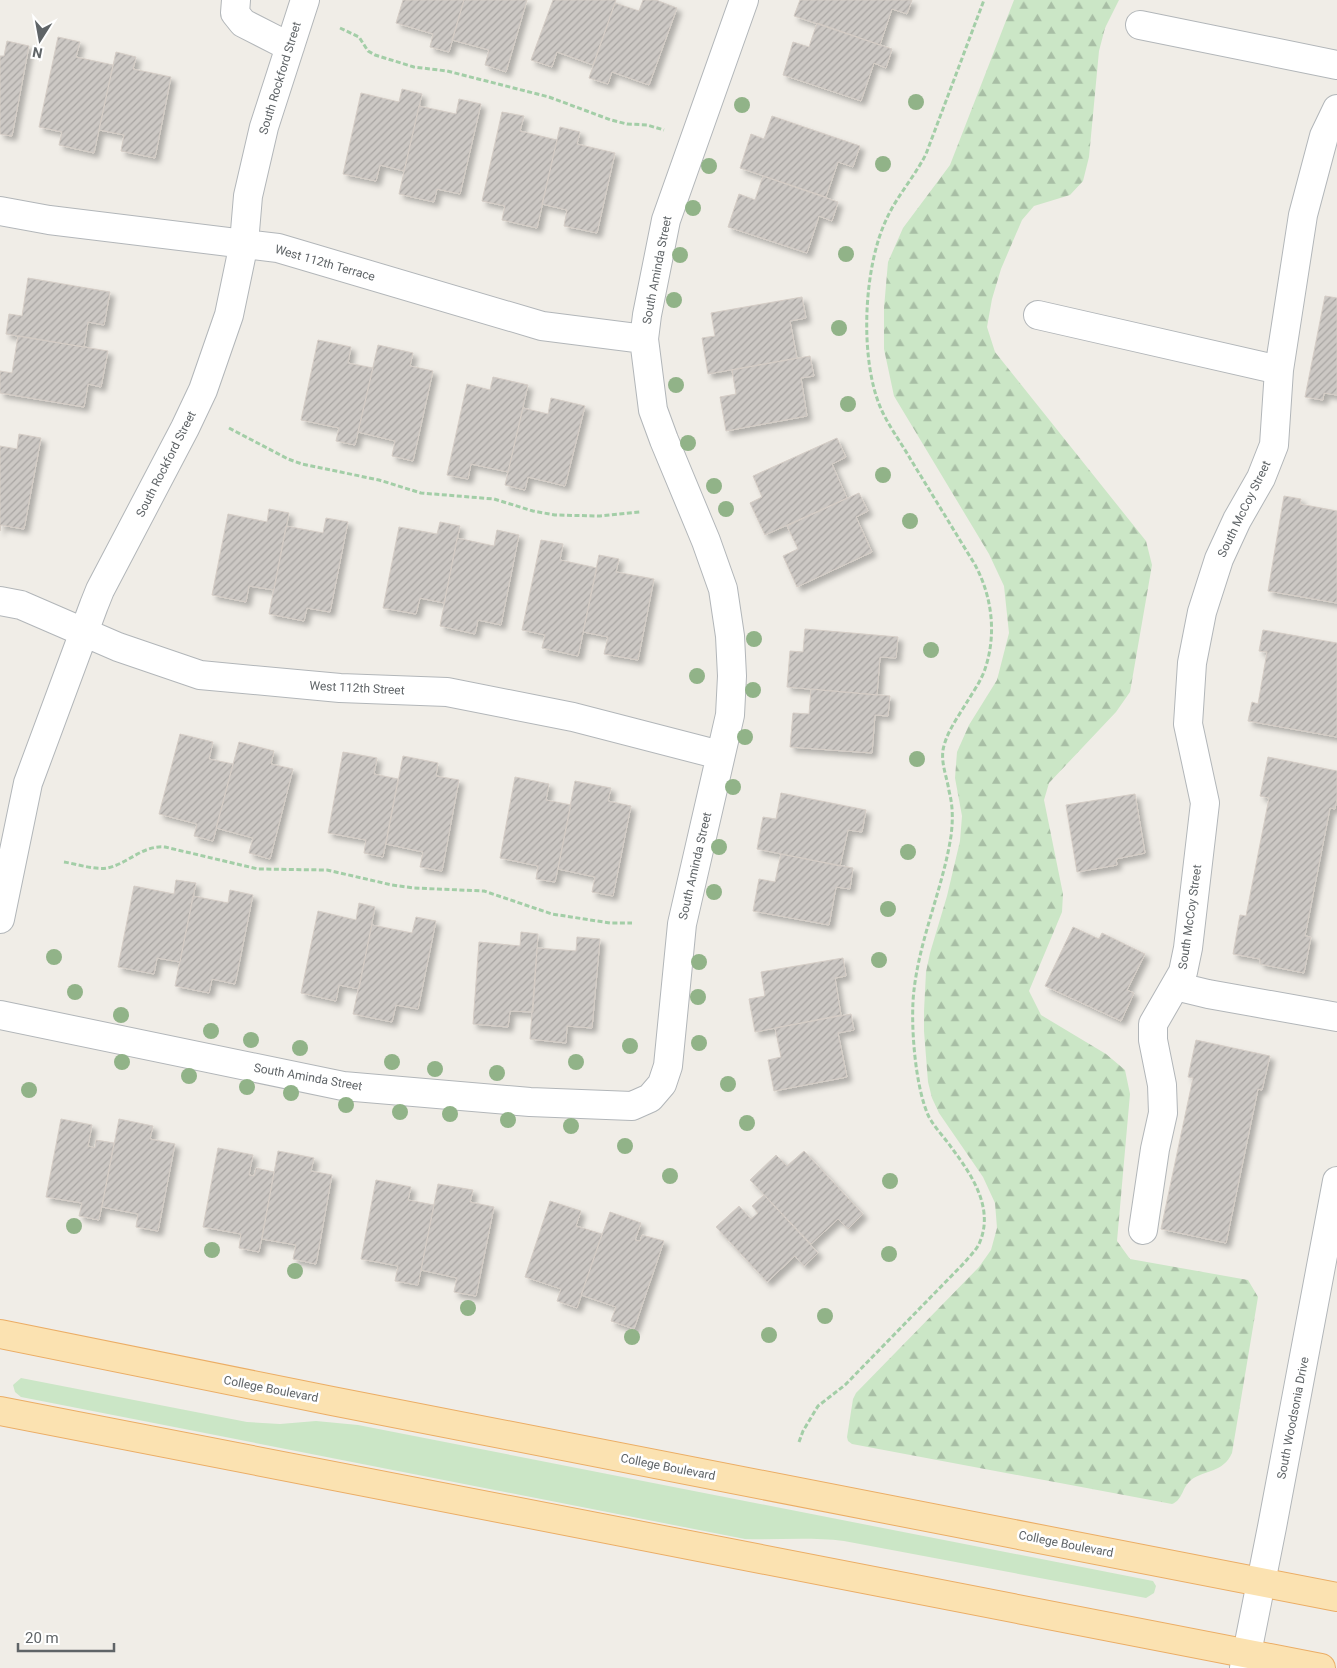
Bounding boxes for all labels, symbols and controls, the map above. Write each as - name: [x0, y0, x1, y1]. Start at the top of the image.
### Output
- north arrow: [15, 15, 65, 65]
- street label: South Rockford Street: [256, 20, 304, 136]
- text: N: [31, 44, 44, 62]
- street label: South Aminda Street: [640, 215, 674, 325]
- street label: West 112th Terrace: [273, 242, 377, 284]
- street label: South Rockford Street: [133, 409, 199, 519]
- street label: South McCoy Street: [1215, 458, 1273, 560]
- street label: West 112th Street: [309, 679, 405, 697]
- street label: South Aminda Street: [676, 811, 714, 921]
- street label: South McCoy Street: [1176, 864, 1204, 970]
- street label: South Aminda Street: [253, 1061, 363, 1093]
- street label: South Woodsonia Drive: [1274, 1356, 1312, 1480]
- street label: College Boulevard: [223, 1373, 319, 1405]
- street label: College Boulevard: [620, 1451, 716, 1483]
- street label: College Boulevard: [1018, 1528, 1114, 1560]
- scale bar: [18, 1620, 114, 1652]
- text: 20 m: [25, 1629, 59, 1647]

